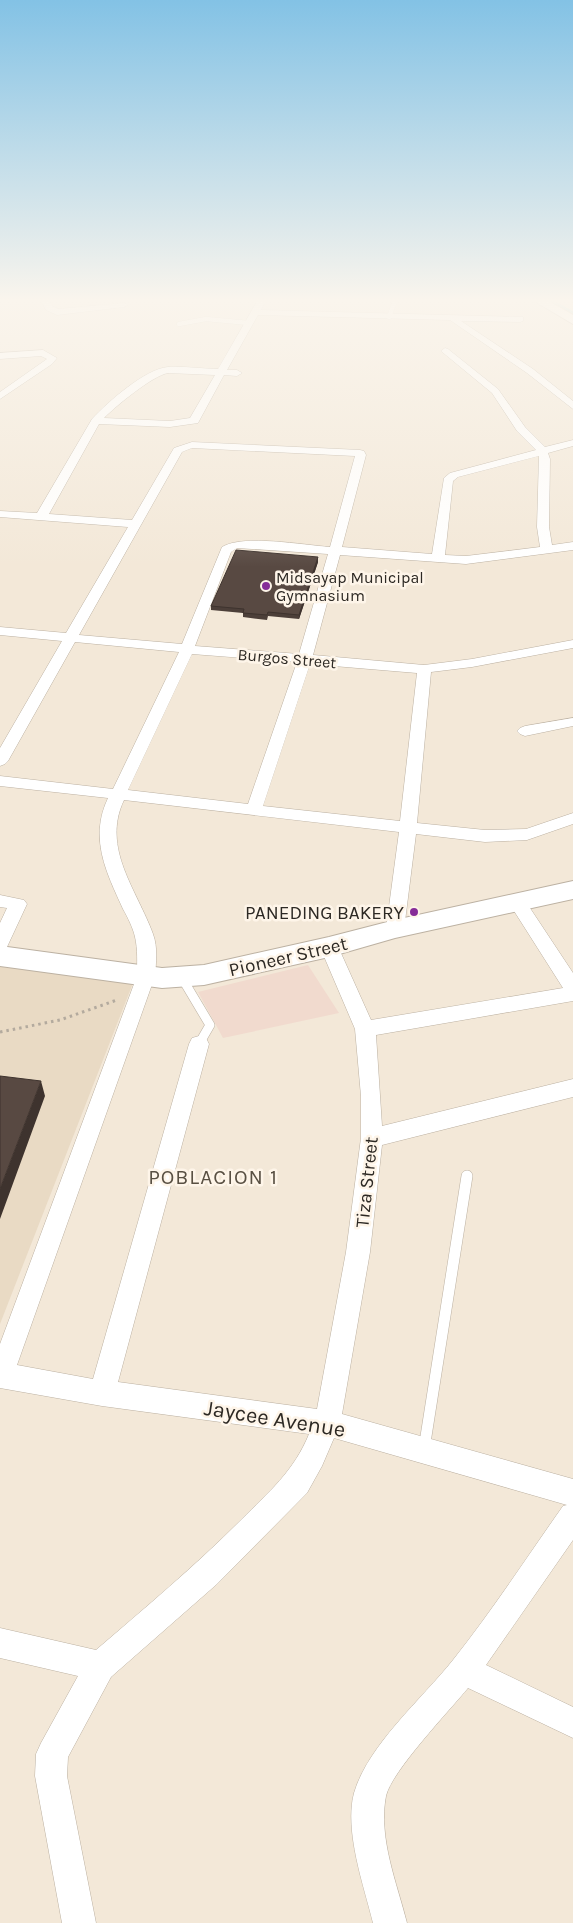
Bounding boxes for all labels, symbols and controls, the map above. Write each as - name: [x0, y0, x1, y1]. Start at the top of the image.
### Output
- place label: Midsayap Municipal Gymnasium: [276, 568, 424, 605]
- marker: Midsayap Municipal Gymnasium: [260, 580, 272, 592]
- street label: Burgos Street: [237, 645, 337, 672]
- place label: PANEDING BAKERY: [245, 902, 405, 924]
- marker: PANEDING BAKERY: [408, 906, 420, 918]
- street label: Pioneer Street: [227, 933, 350, 981]
- street label: Tiza Street: [351, 1136, 383, 1229]
- district label: POBLACION 1: [148, 1165, 278, 1189]
- street label: Jaycee Avenue: [202, 1395, 347, 1443]

